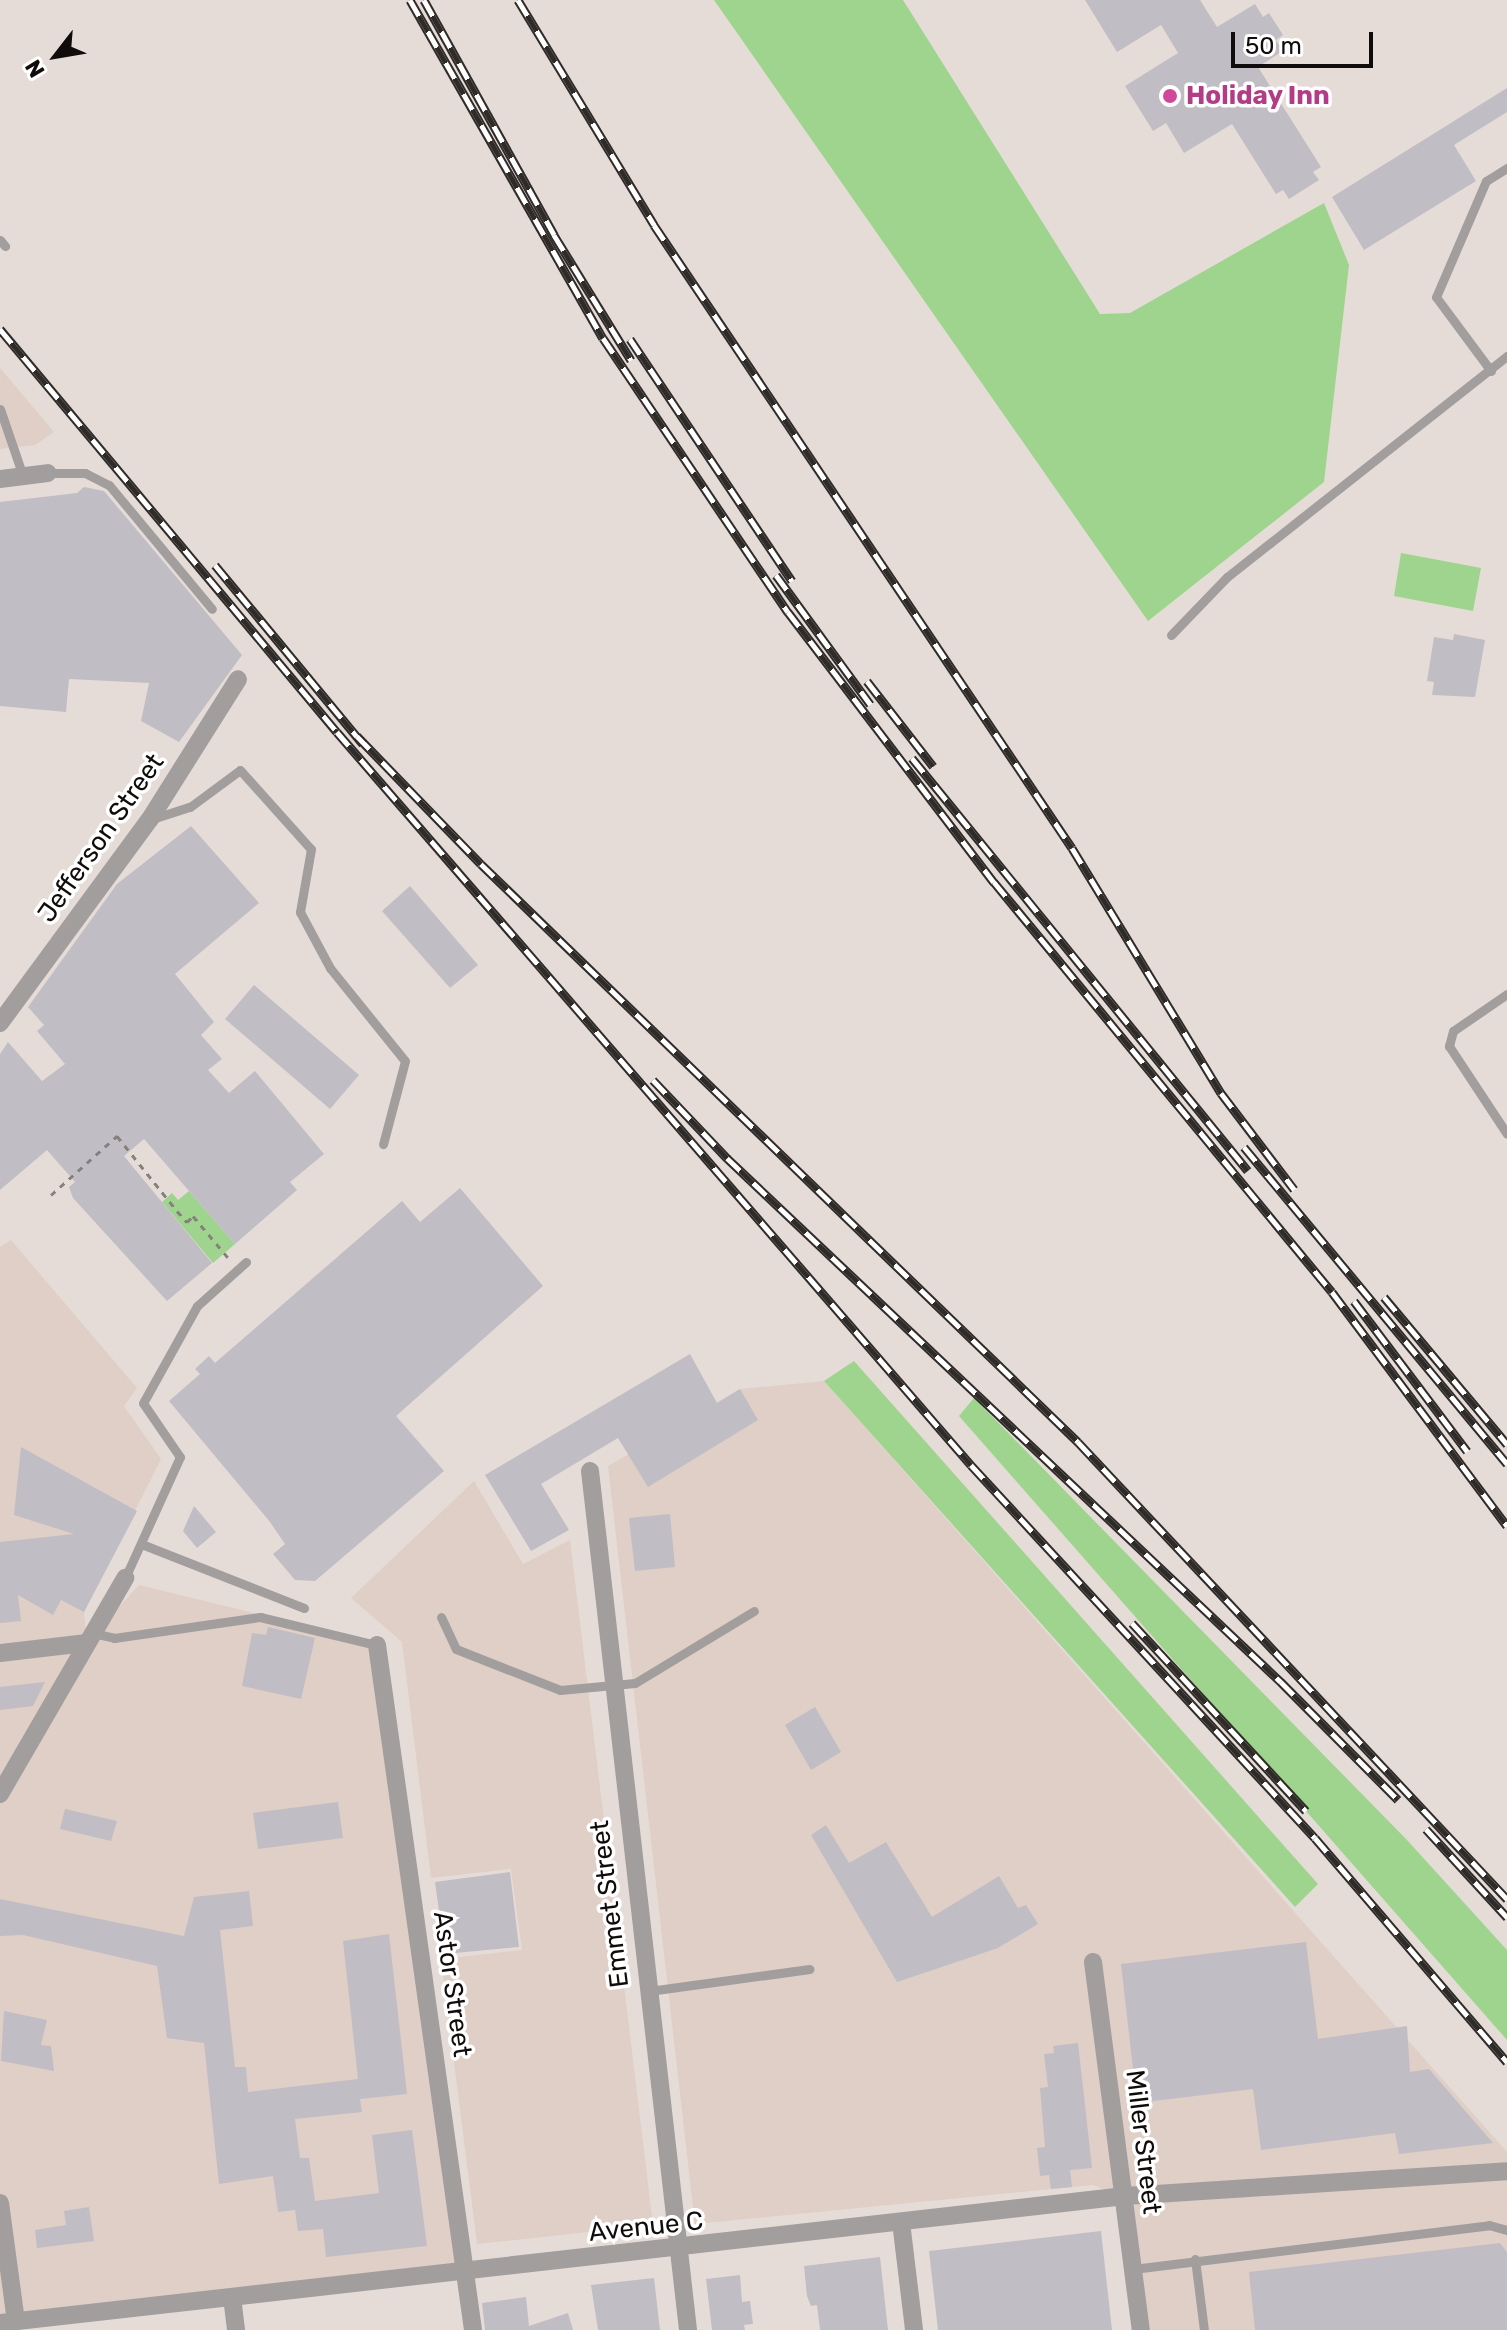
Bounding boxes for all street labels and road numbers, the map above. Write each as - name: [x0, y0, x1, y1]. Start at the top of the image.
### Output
- street label: Jefferson Street: [31, 748, 171, 928]
- street label: Emmet Street: [584, 1819, 636, 1989]
- street label: Astor Street: [426, 1909, 478, 2059]
- street label: Miller Street: [1119, 2068, 1167, 2216]
- street label: Avenue C: [587, 2205, 705, 2249]

